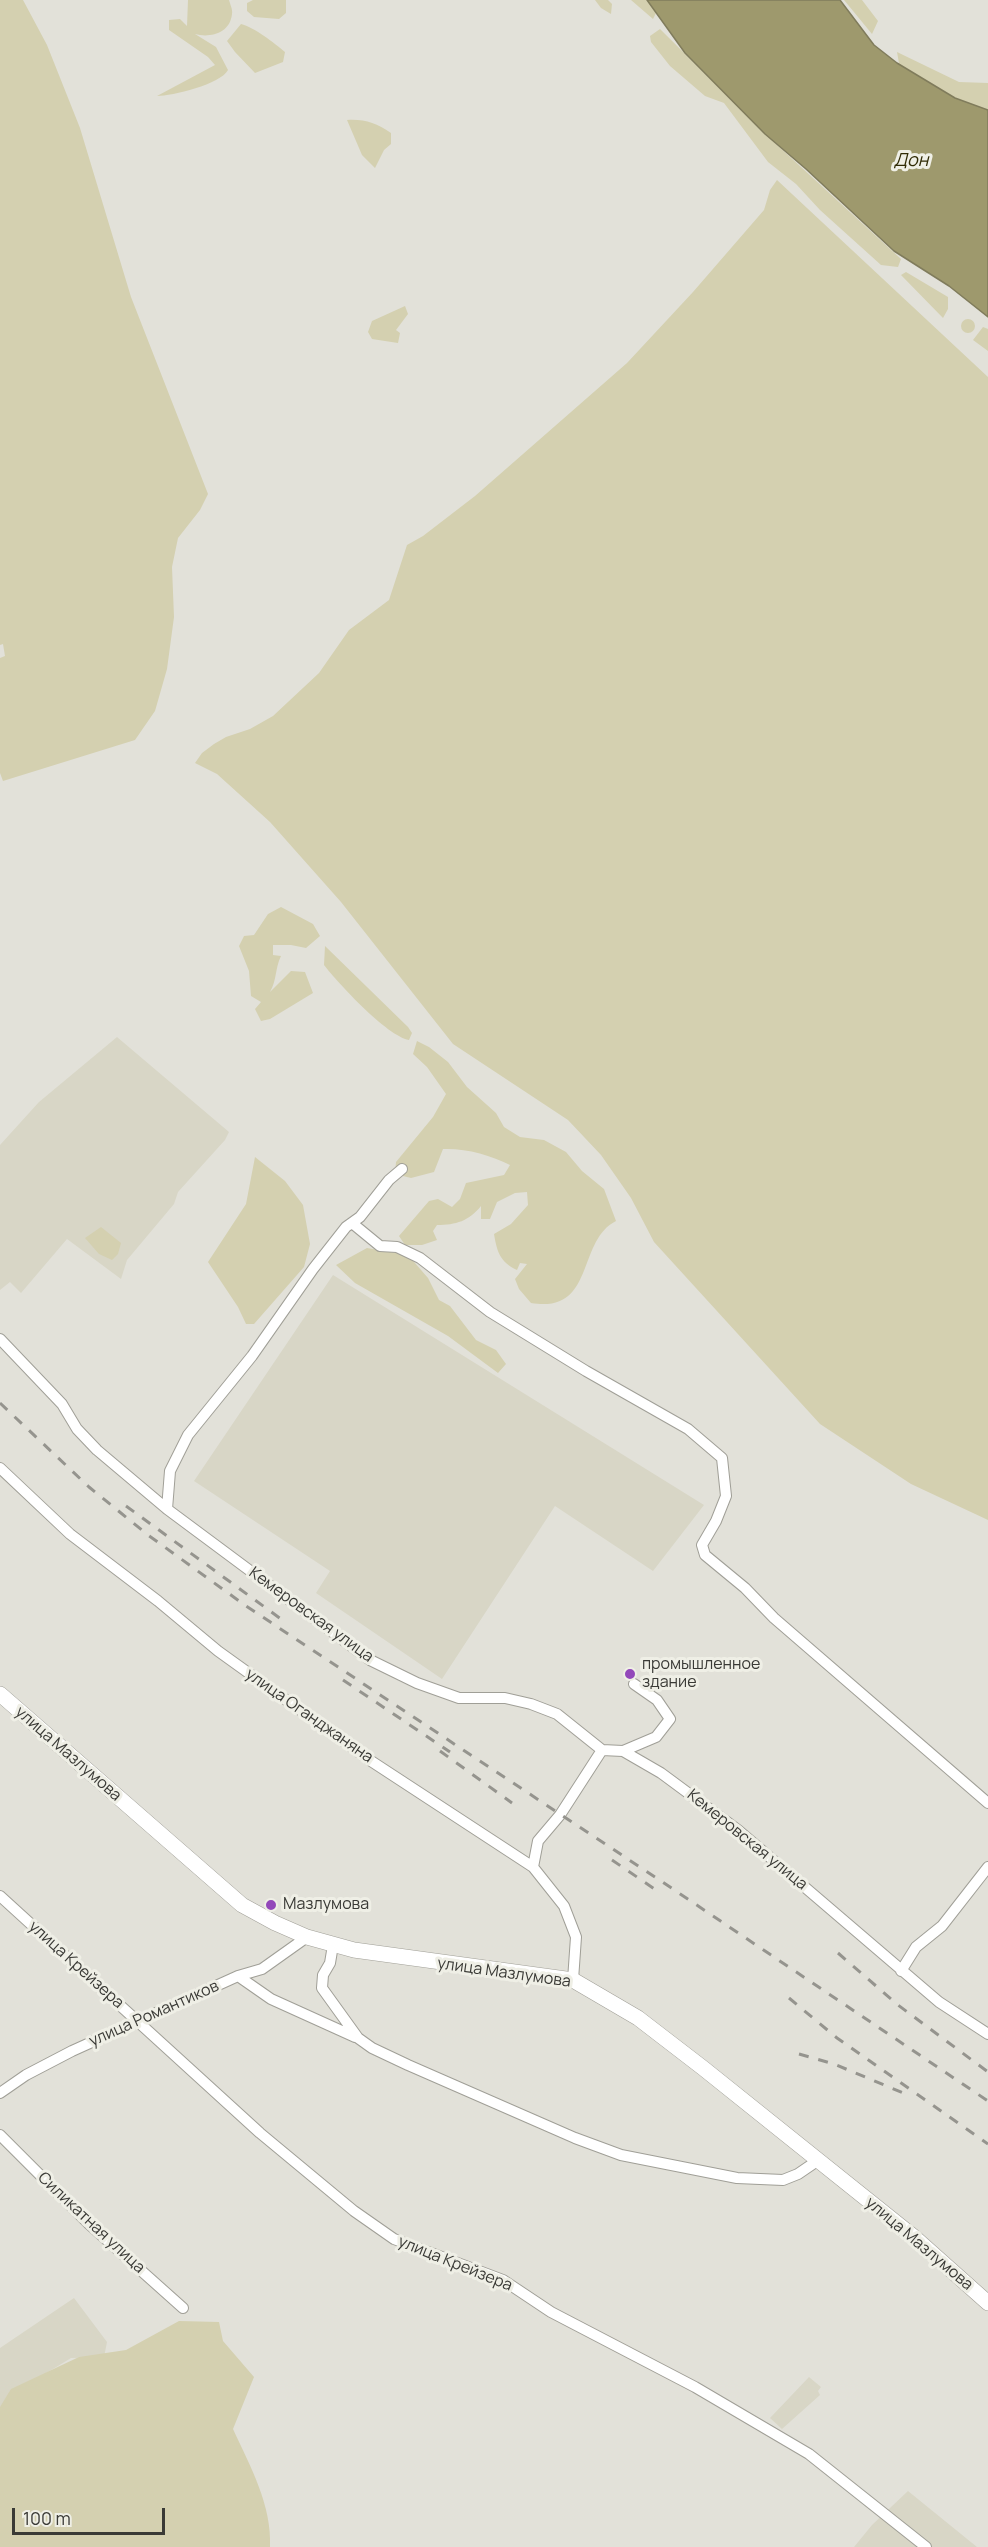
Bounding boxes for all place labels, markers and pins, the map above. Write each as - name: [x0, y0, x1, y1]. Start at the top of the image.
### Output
- place label: промышленное здание: [642, 1655, 760, 1693]
- marker: промышленное здание: [623, 1667, 637, 1681]
- place label: Мазлумова: [283, 1895, 369, 1915]
- marker: Мазлумова: [264, 1898, 278, 1912]

